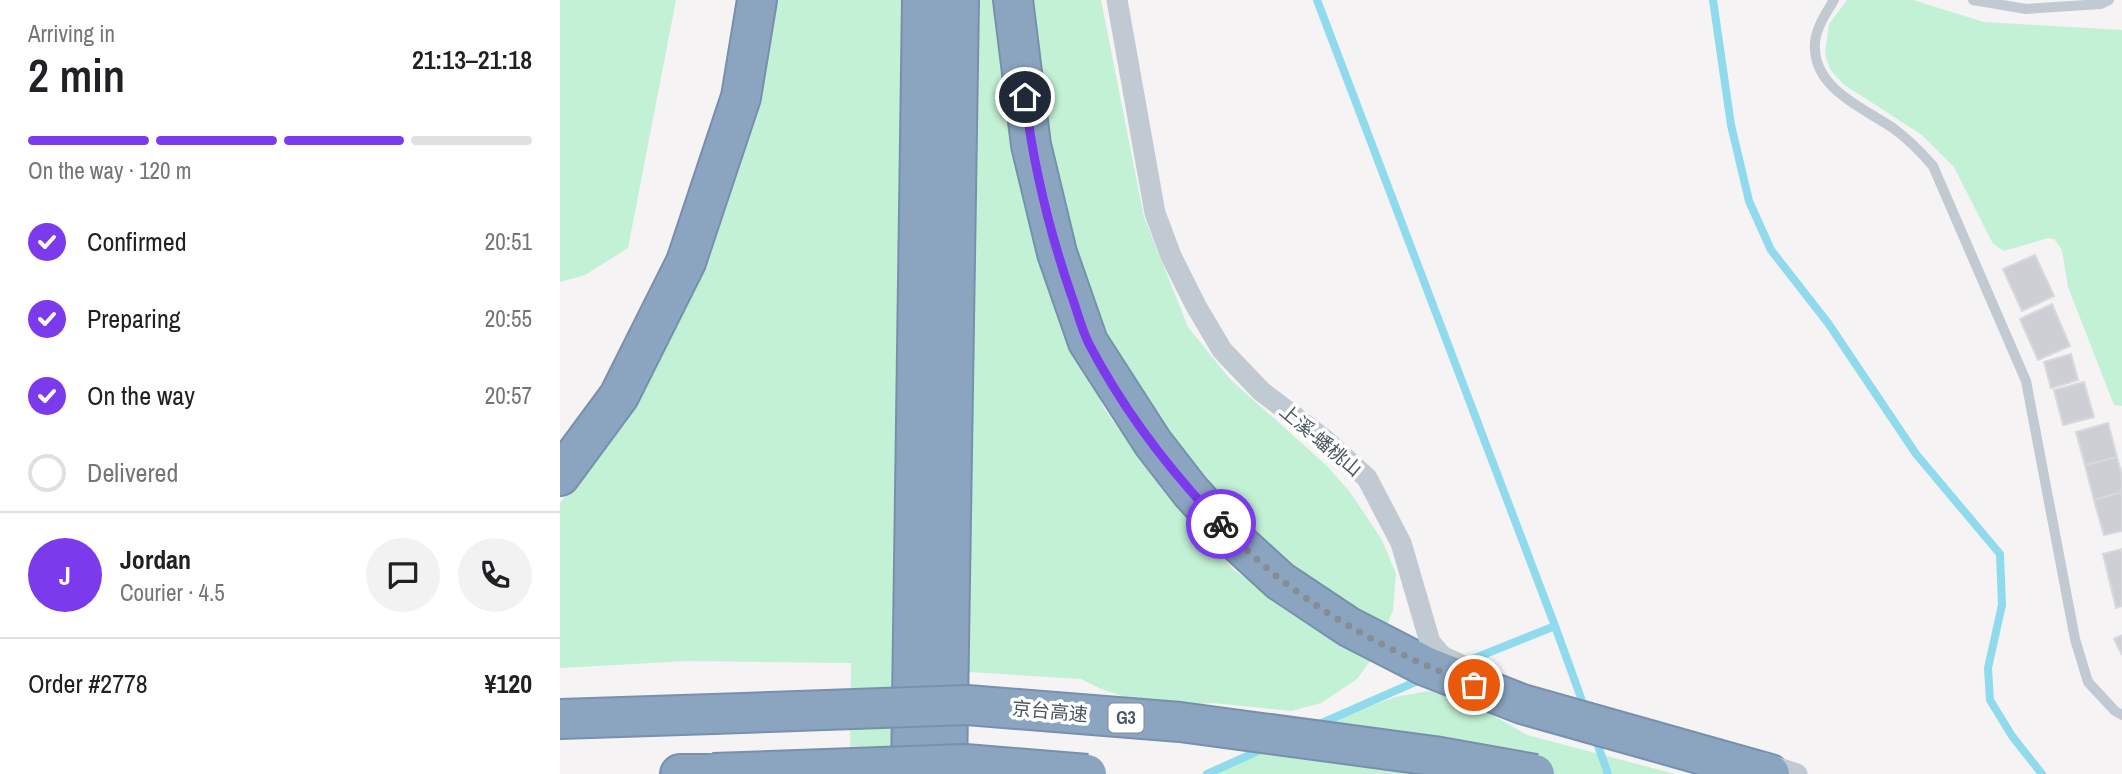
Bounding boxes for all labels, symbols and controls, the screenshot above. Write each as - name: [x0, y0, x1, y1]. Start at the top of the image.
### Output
- text: Arriving in: [28, 18, 115, 49]
- text: 21:13–21:18: [412, 42, 532, 77]
- text: 2 min: [28, 44, 125, 106]
- pin: [995, 67, 1055, 127]
- icon: home: [1006, 78, 1044, 116]
- text: On the way · 120 m: [28, 155, 192, 186]
- icon: check: [28, 223, 66, 261]
- text: Confirmed: [87, 224, 187, 259]
- text: 20:51: [485, 226, 532, 257]
- icon: check: [28, 300, 66, 338]
- text: Preparing: [87, 301, 181, 336]
- text: 20:55: [485, 303, 532, 334]
- icon: check: [28, 377, 66, 415]
- text: On the way: [87, 378, 195, 413]
- text: 20:57: [485, 380, 532, 411]
- street label: 上溪-蟠桃山: [1274, 398, 1368, 482]
- text: Delivered: [87, 455, 178, 490]
- courier: [1186, 489, 1256, 559]
- icon: bike: [1202, 505, 1240, 543]
- button: chat: [366, 538, 440, 612]
- button: phone: [458, 538, 532, 612]
- text: Jordan: [120, 542, 191, 577]
- text: J: [59, 558, 71, 593]
- text: Courier · 4.5: [120, 577, 225, 608]
- pin: [1444, 655, 1504, 715]
- text: Order #2778: [28, 666, 148, 701]
- text: ¥120: [485, 666, 532, 701]
- icon: bag: [1455, 666, 1493, 704]
- street label: 京台高速: [1011, 695, 1089, 727]
- road number: G3: [1108, 704, 1144, 732]

